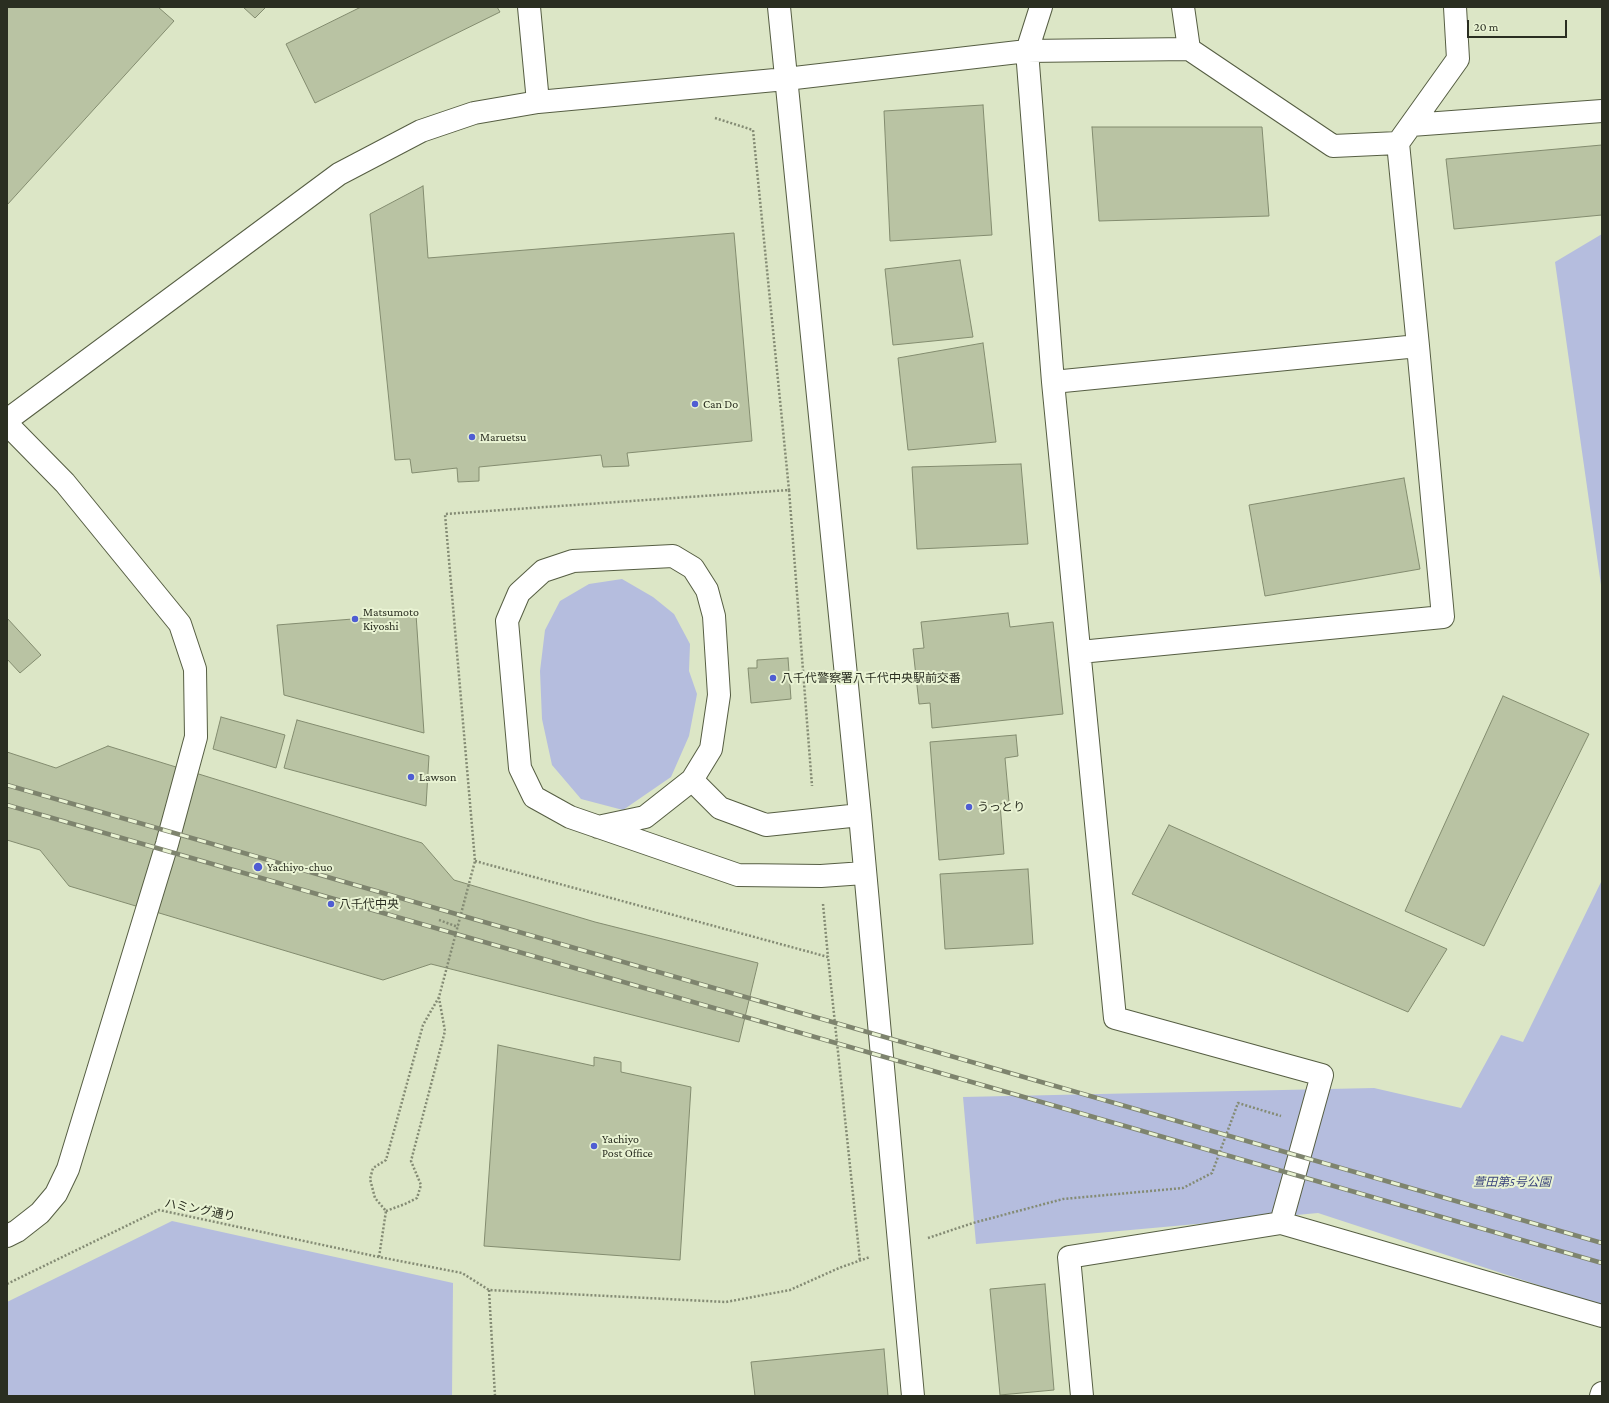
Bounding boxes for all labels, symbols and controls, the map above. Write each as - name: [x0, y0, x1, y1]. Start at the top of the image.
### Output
- scale bar: [1469, 12, 1569, 38]
- text: 20 m: [1474, 20, 1498, 34]
- place label: Can Do: [703, 397, 738, 411]
- marker: Can Do: [690, 399, 700, 409]
- place label: Maruetsu: [480, 430, 526, 444]
- marker: Maruetsu: [467, 432, 477, 442]
- place label: Matsumoto Kiyoshi: [363, 605, 419, 633]
- marker: Matsumoto Kiyoshi: [350, 614, 360, 624]
- place label: 八千代警察署八千代中央駅前交番: [781, 671, 961, 685]
- marker: 八千代警察署八千代中央駅前交番: [768, 673, 778, 683]
- place label: Lawson: [419, 770, 456, 784]
- marker: Lawson: [406, 772, 416, 782]
- place label: うっとり: [977, 800, 1025, 814]
- marker: うっとり: [964, 802, 974, 812]
- place label: Yachiyo-chuo: [267, 860, 332, 874]
- marker: Yachiyo-chuo: [252, 861, 264, 873]
- place label: 八千代中央: [339, 897, 399, 911]
- marker: 八千代中央: [326, 899, 336, 909]
- place label: Yachiyo Post Office: [602, 1132, 653, 1160]
- marker: Yachiyo Post Office: [589, 1141, 599, 1151]
- park label: 萱田第5号公園: [1473, 1175, 1551, 1189]
- street label: ハミング通り: [163, 1196, 237, 1224]

